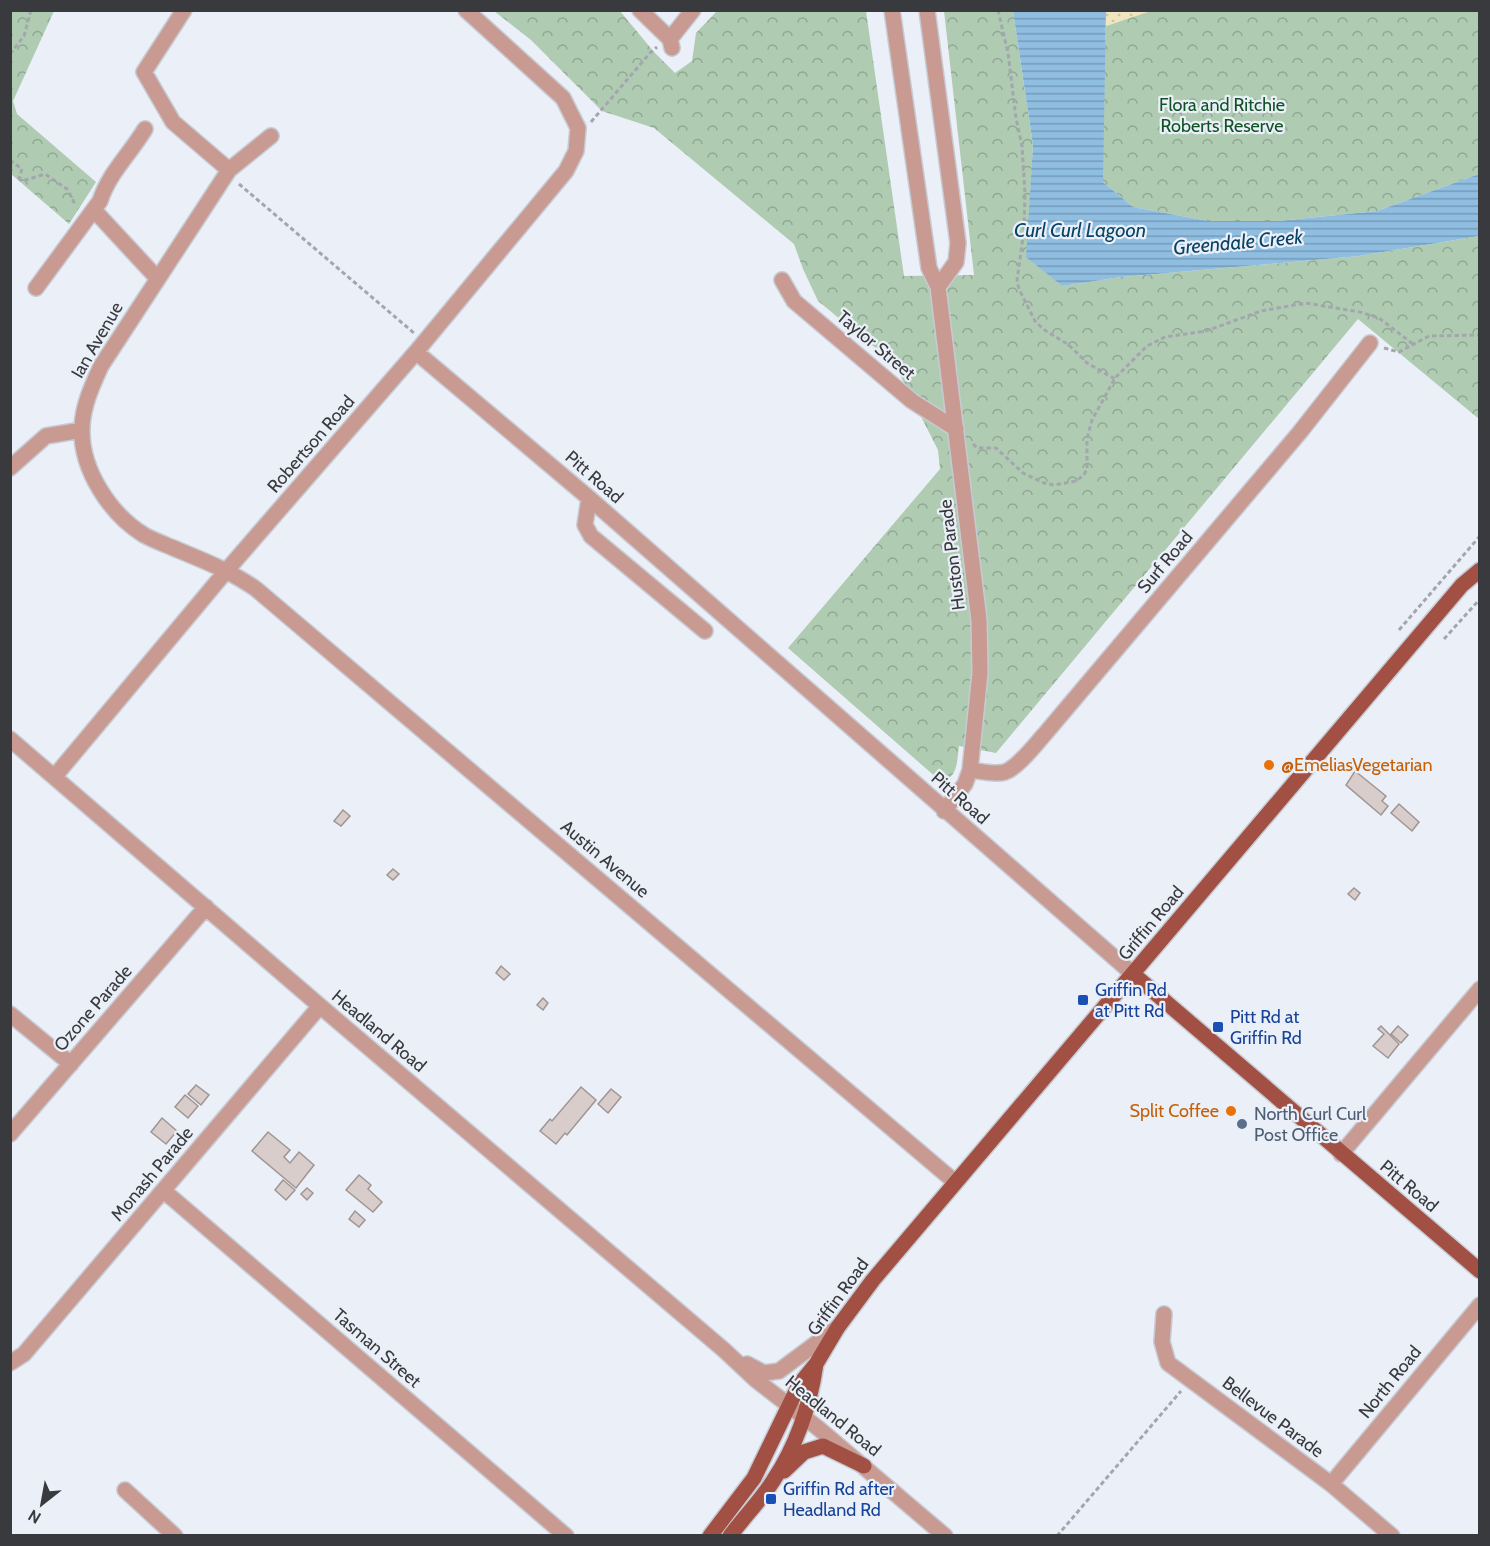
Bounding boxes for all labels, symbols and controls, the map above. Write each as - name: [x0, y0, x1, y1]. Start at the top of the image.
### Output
- park label: Flora and Ritchie Roberts Reserve: [1159, 94, 1285, 137]
- water label: Curl Curl Lagoon: [1014, 218, 1146, 242]
- water label: Greendale Creek: [1172, 224, 1305, 260]
- street label: Ian Avenue: [66, 298, 128, 382]
- street label: Taylor Street: [832, 306, 920, 384]
- street label: Robertson Road: [263, 391, 359, 497]
- street label: Pitt Road: [561, 446, 627, 508]
- street label: Huston Parade: [934, 498, 970, 612]
- street label: Surf Road: [1133, 526, 1197, 598]
- place label: @EmeliasVegetarian: [1281, 754, 1433, 776]
- marker: @EmeliasVegetarian: [1262, 758, 1276, 772]
- street label: Pitt Road: [927, 767, 993, 829]
- street label: Austin Avenue: [556, 816, 654, 902]
- street label: Griffin Road: [1114, 881, 1188, 965]
- street label: Ozone Parade: [49, 960, 137, 1056]
- place label: Griffin Rd at Pitt Rd: [1095, 979, 1167, 1022]
- street label: Headland Road: [327, 985, 431, 1077]
- marker: Griffin Rd at Pitt Rd: [1076, 993, 1090, 1007]
- place label: Pitt Rd at Griffin Rd: [1230, 1006, 1302, 1049]
- marker: Pitt Rd at Griffin Rd: [1211, 1020, 1225, 1034]
- place label: Split Coffee: [1130, 1100, 1219, 1122]
- place label: North Curl Curl Post Office: [1254, 1103, 1367, 1146]
- marker: Split Coffee: [1224, 1104, 1238, 1118]
- marker: North Curl Curl Post Office: [1235, 1117, 1249, 1131]
- street label: Monash Parade: [106, 1122, 198, 1226]
- street label: Pitt Road: [1375, 1155, 1443, 1217]
- street label: Griffin Road: [803, 1254, 873, 1340]
- street label: Tasman Street: [329, 1304, 425, 1392]
- street label: North Road: [1354, 1341, 1426, 1423]
- street label: Headland Road: [781, 1371, 885, 1461]
- street label: Bellevue Parade: [1218, 1372, 1328, 1462]
- north arrow: [12, 1474, 72, 1534]
- place label: Griffin Rd after Headland Rd: [783, 1478, 895, 1521]
- marker: Griffin Rd after Headland Rd: [764, 1492, 778, 1506]
- text: N: [25, 1505, 44, 1527]

